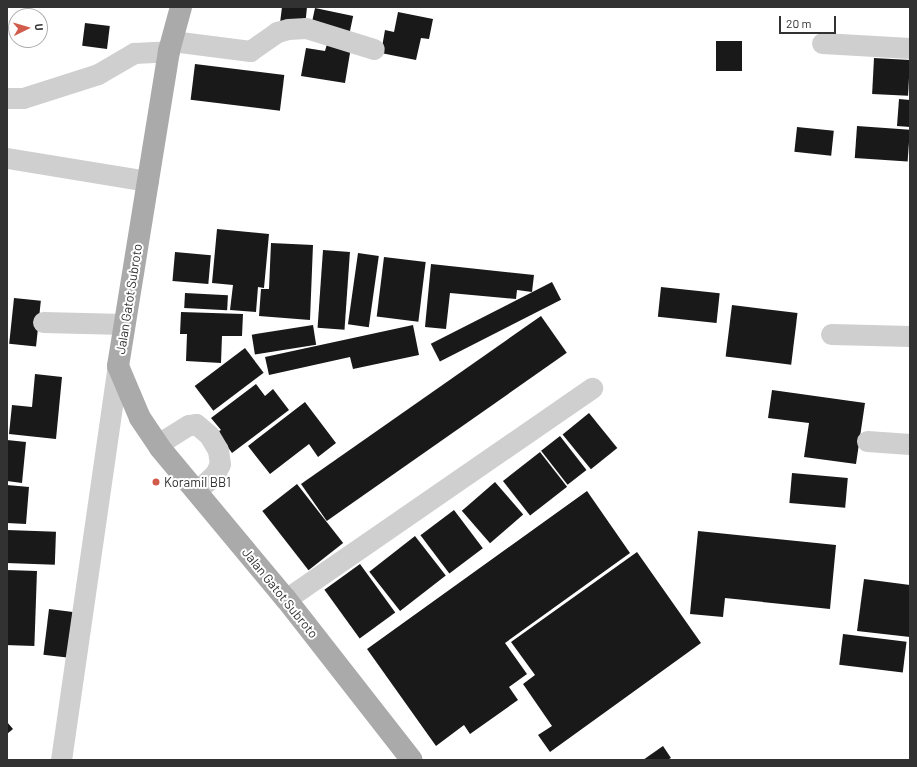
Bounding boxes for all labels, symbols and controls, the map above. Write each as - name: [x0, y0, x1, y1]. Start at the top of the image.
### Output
- north arrow: [8, 8, 48, 48]
- scale bar: [781, 8, 838, 34]
- text: 20 m: [786, 16, 812, 30]
- text: U: [33, 23, 46, 31]
- street label: Jalan Gatot Subroto: [113, 243, 145, 355]
- place label: Koramil BB1: [164, 474, 231, 490]
- marker: Koramil BB1: [151, 477, 161, 487]
- street label: Jalan Gatot Subroto: [239, 545, 321, 641]

